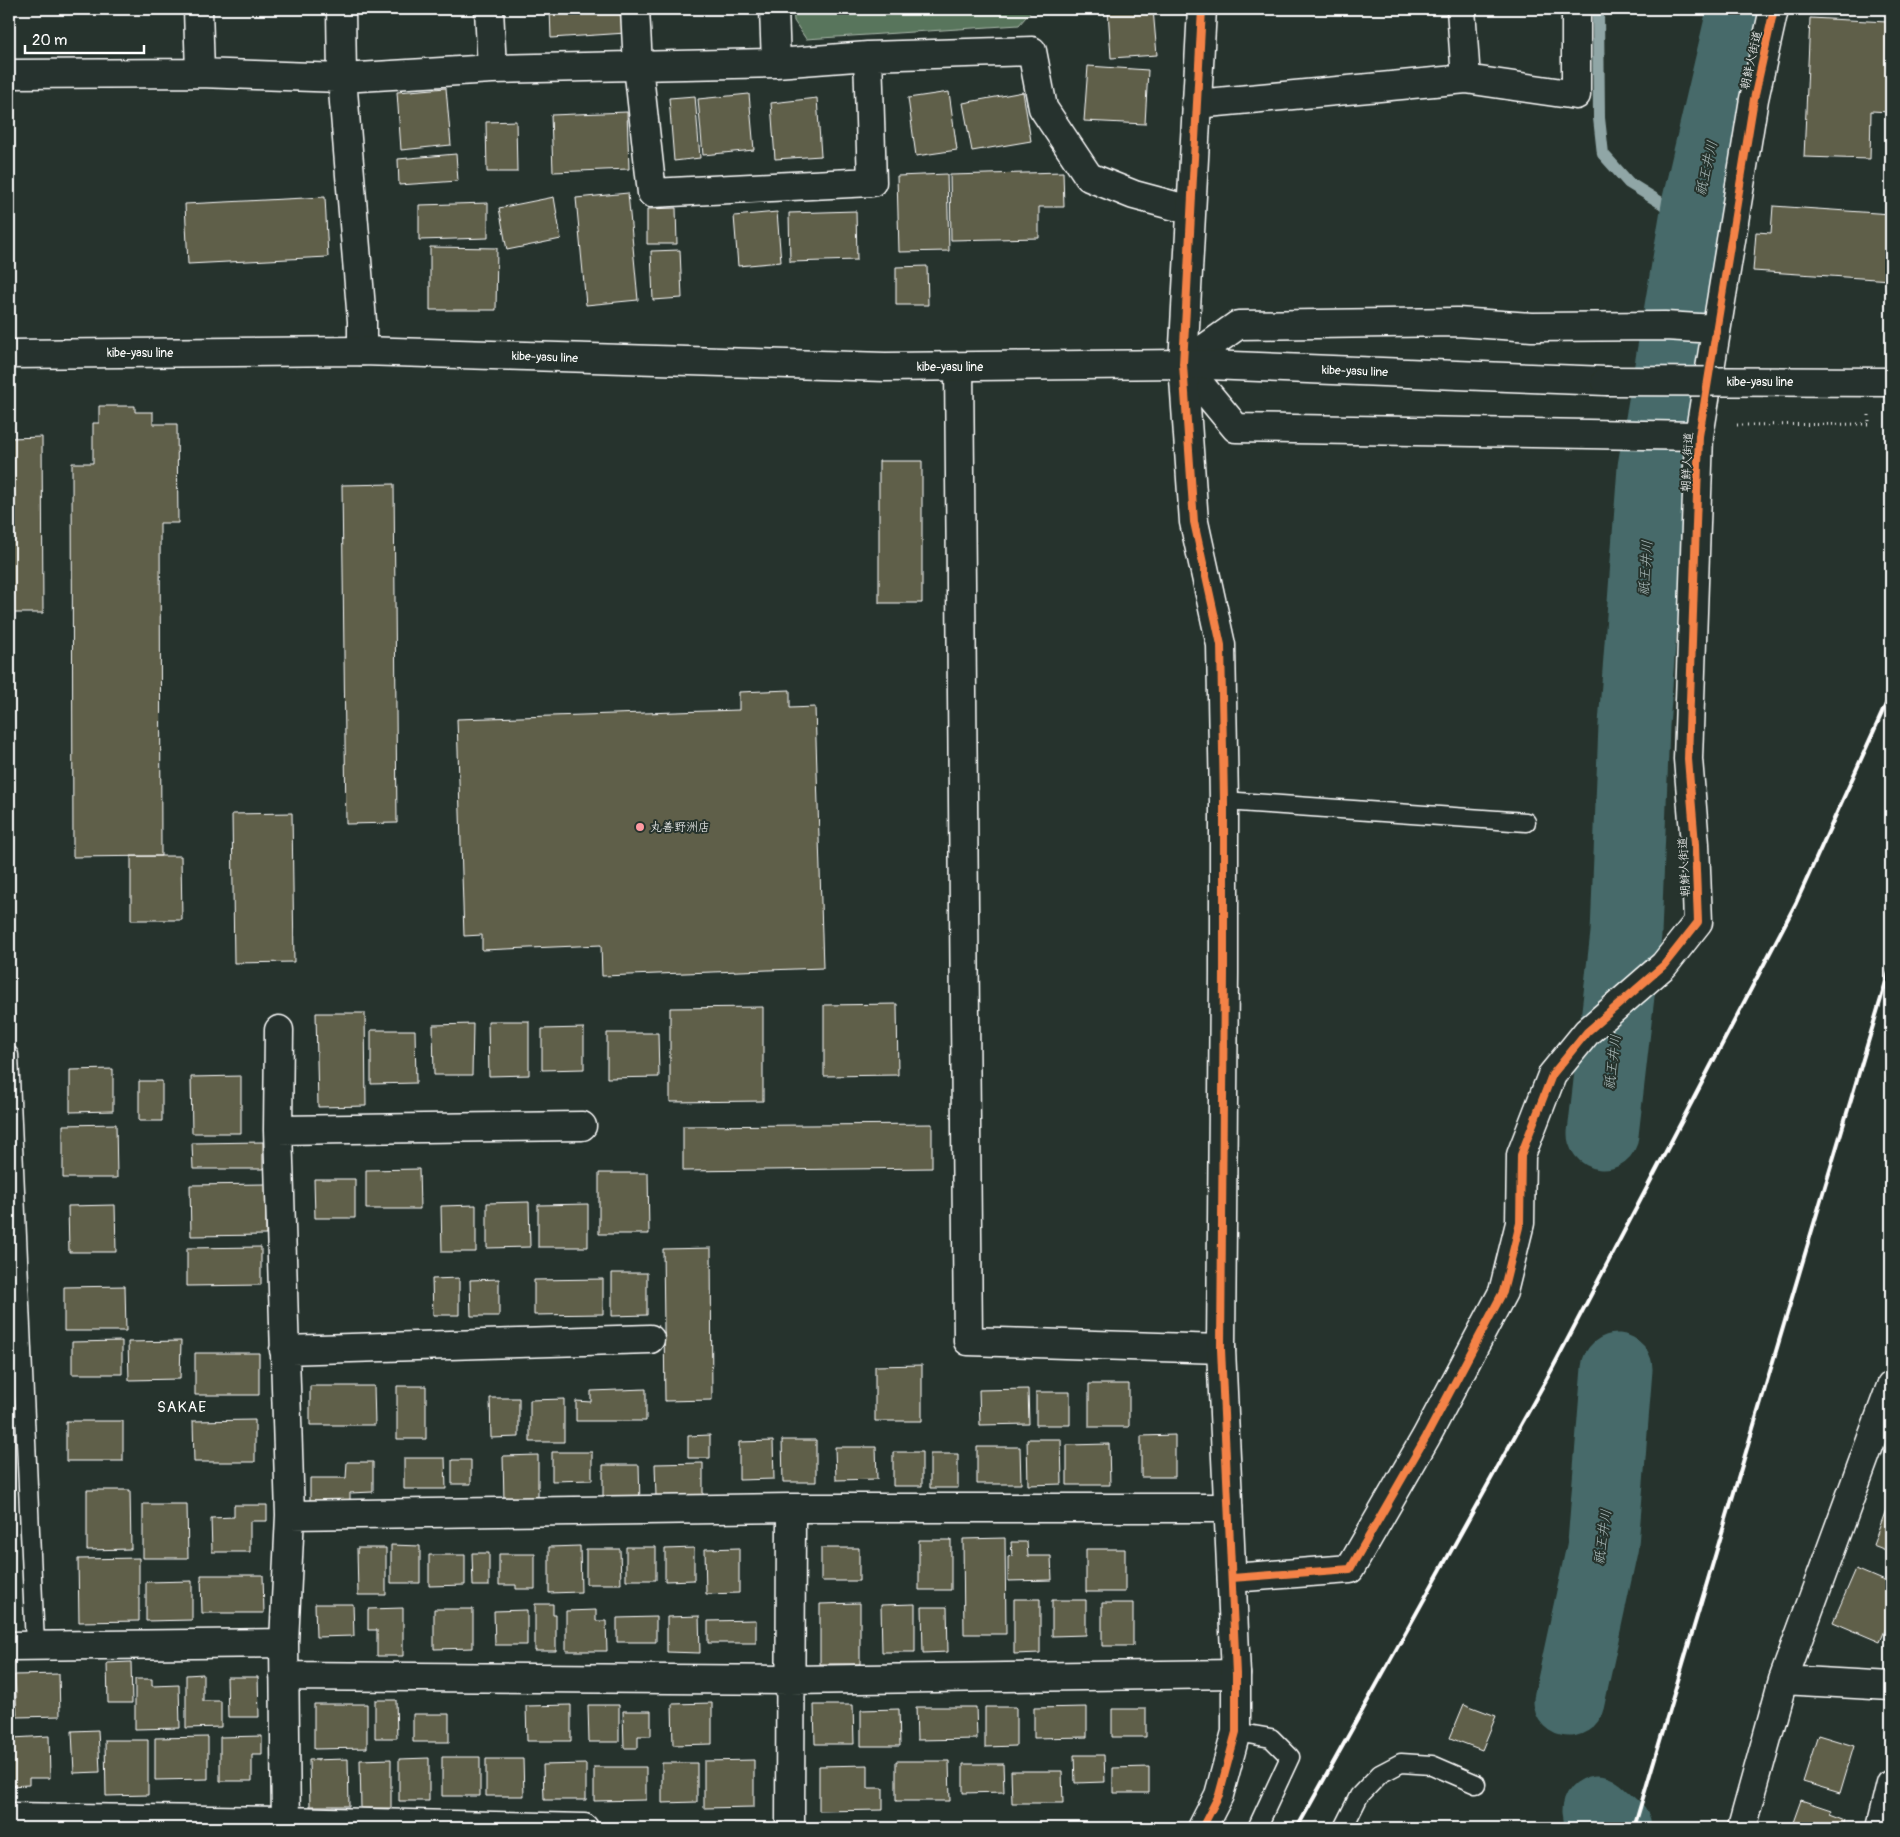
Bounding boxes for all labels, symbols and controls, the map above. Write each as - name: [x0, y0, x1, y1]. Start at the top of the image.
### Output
- scale bar: [25, 22, 144, 54]
- street label: 朝鮮人街道: [1737, 29, 1766, 91]
- text: 20 m: [32, 31, 67, 50]
- water label: 祇王井川: [1692, 139, 1721, 197]
- street label: kibe-yasu line: [107, 346, 173, 361]
- street label: kibe-yasu line: [512, 349, 578, 366]
- street label: kibe-yasu line: [917, 360, 983, 375]
- street label: kibe-yasu line: [1322, 363, 1388, 380]
- street label: kibe-yasu line: [1727, 375, 1793, 390]
- street label: 朝鮮人街道: [1678, 432, 1697, 492]
- water label: 祇王井川: [1635, 540, 1656, 597]
- place label: 丸善野洲店: [650, 820, 710, 835]
- marker: 丸善野洲店: [634, 821, 646, 833]
- street label: 朝鮮人街道: [1675, 837, 1694, 897]
- water label: 祇王井川: [1601, 1033, 1624, 1091]
- district label: SAKAE: [157, 1398, 207, 1417]
- water label: 祇王井川: [1590, 1508, 1615, 1566]

